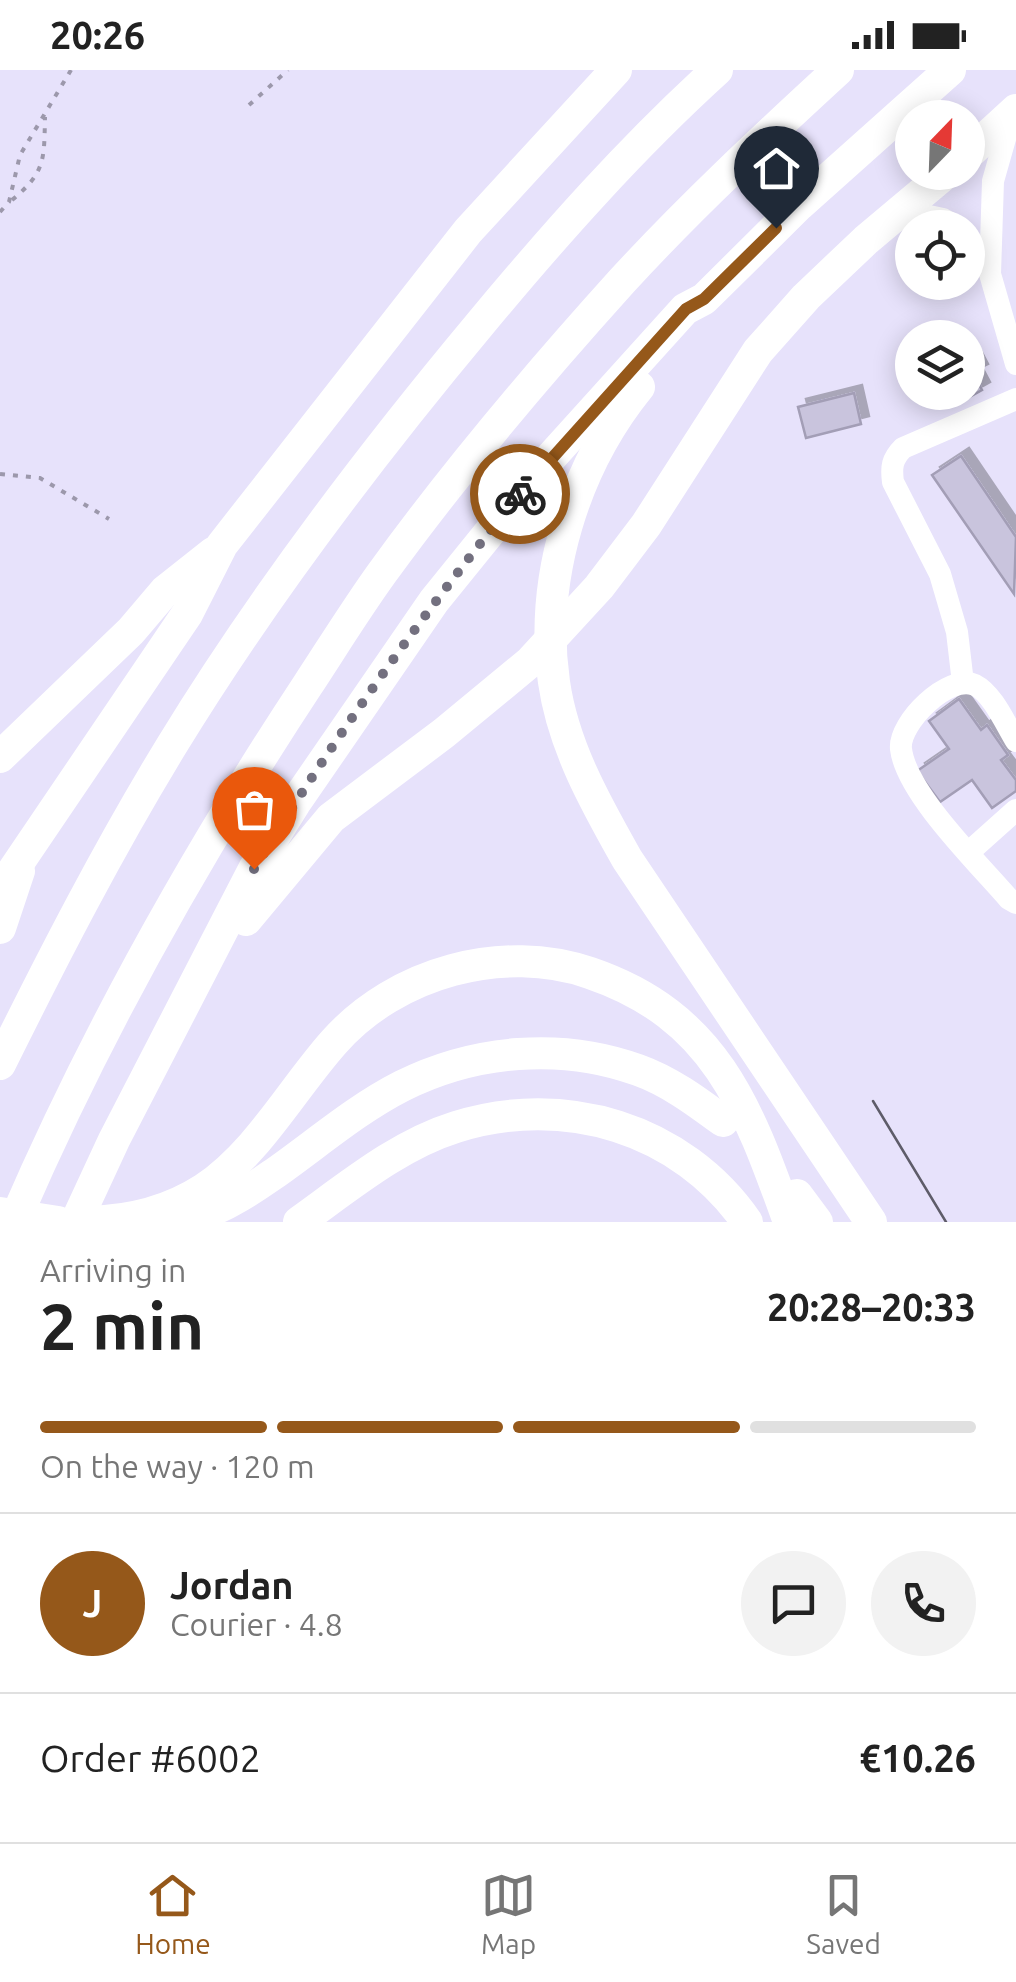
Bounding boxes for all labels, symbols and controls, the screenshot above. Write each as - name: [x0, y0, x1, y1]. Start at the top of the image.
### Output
- text: 20:26: [50, 14, 145, 56]
- north arrow: [895, 100, 985, 190]
- map controls: [895, 100, 985, 410]
- pin: [734, 126, 819, 229]
- icon: home: [749, 141, 804, 196]
- button: locate: [895, 210, 985, 300]
- button: layers: [895, 320, 985, 410]
- courier: [470, 444, 570, 544]
- icon: bike: [493, 467, 548, 522]
- pin: [212, 767, 297, 870]
- icon: bag: [227, 782, 282, 837]
- text: Arriving in: [40, 1252, 186, 1288]
- text: 20:28–20:33: [767, 1286, 976, 1328]
- text: 2 min: [40, 1289, 204, 1362]
- text: On the way · 120 m: [40, 1448, 315, 1484]
- button: chat: [741, 1551, 846, 1656]
- button: phone: [871, 1551, 976, 1656]
- text: Jordan: [170, 1564, 294, 1606]
- text: J: [83, 1582, 102, 1624]
- text: Courier · 4.8: [170, 1606, 343, 1642]
- text: Order #6002: [40, 1737, 261, 1779]
- text: €10.26: [859, 1737, 976, 1779]
- tab: Home: [135, 1868, 211, 1959]
- tab: Map: [481, 1868, 536, 1959]
- tab: Saved: [806, 1868, 881, 1959]

